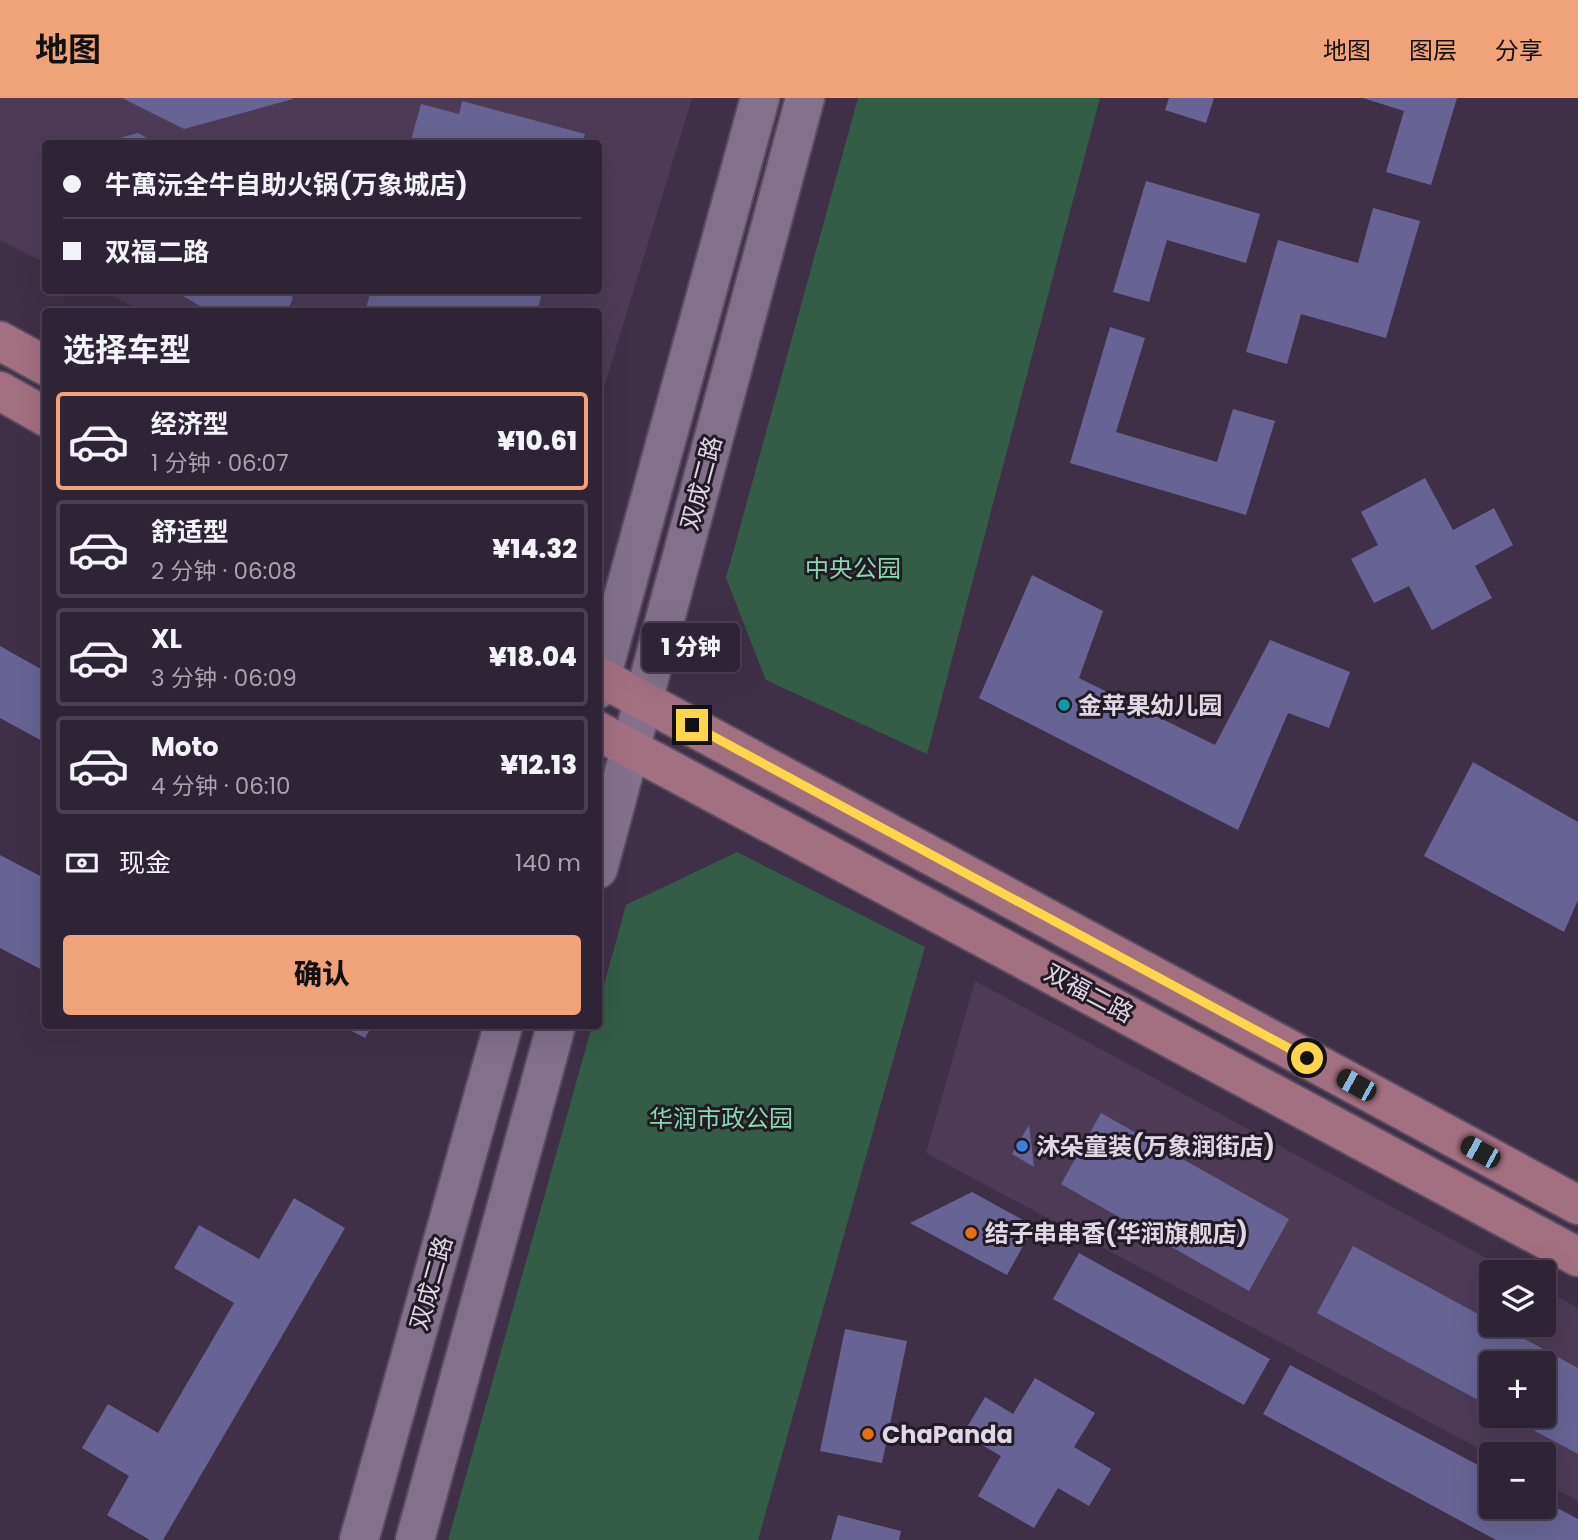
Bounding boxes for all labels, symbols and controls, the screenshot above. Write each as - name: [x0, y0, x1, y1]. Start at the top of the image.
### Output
- text: 地图: [35, 26, 101, 73]
- text: 地图: [1323, 34, 1371, 67]
- text: 图层: [1409, 34, 1457, 67]
- text: 分享: [1495, 34, 1543, 67]
- text: 牛萬沅全牛自助火锅(万象城店): [105, 167, 468, 203]
- text: 双福二路: [105, 234, 209, 270]
- text: 选择车型: [63, 327, 191, 372]
- text: 经济型: [151, 406, 229, 442]
- icon: car: [67, 410, 130, 473]
- text: ¥10.61: [497, 423, 577, 459]
- street label: 双成二路: [673, 432, 729, 534]
- text: 1 分钟 · 06:07: [151, 447, 289, 479]
- text: 舒适型: [151, 514, 229, 550]
- icon: car: [67, 518, 130, 581]
- text: ¥14.32: [492, 531, 577, 567]
- park label: 中央公园: [805, 552, 901, 585]
- text: 2 分钟 · 06:08: [151, 555, 296, 587]
- text: XL: [151, 621, 182, 657]
- callout: 1 分钟: [643, 624, 741, 672]
- icon: car: [67, 626, 130, 689]
- text: 1 分钟: [661, 631, 721, 663]
- text: ¥18.04: [489, 639, 577, 675]
- text: 3 分钟 · 06:09: [151, 662, 297, 694]
- place label: 金苹果幼儿园: [1078, 689, 1222, 722]
- marker: 金苹果幼儿园: [1056, 697, 1072, 713]
- route end: [676, 709, 708, 741]
- text: Moto: [151, 729, 219, 765]
- icon: car: [67, 734, 130, 797]
- text: ¥12.13: [500, 747, 577, 783]
- text: 4 分钟 · 06:10: [151, 770, 291, 802]
- icon: cash: [63, 844, 101, 882]
- text: 现金: [119, 845, 171, 881]
- text: 140 m: [515, 847, 581, 879]
- button: 确认: [63, 935, 581, 1015]
- street label: 双福二路: [1039, 956, 1139, 1030]
- route start: [1291, 1042, 1323, 1074]
- car: [1333, 1066, 1380, 1104]
- park label: 华润市政公园: [649, 1102, 793, 1135]
- place label: 沐朵童装(万象润街店): [1036, 1130, 1275, 1163]
- car: [1457, 1133, 1504, 1171]
- marker: 沐朵童装(万象润街店): [1014, 1138, 1030, 1154]
- place label: 结子串串香(华润旗舰店): [985, 1217, 1248, 1250]
- marker: 结子串串香(华润旗舰店): [963, 1225, 979, 1241]
- street label: 双成二路: [402, 1232, 460, 1334]
- map controls: [1479, 1260, 1556, 1519]
- button: layers: [1479, 1260, 1556, 1337]
- button: +: [1479, 1351, 1556, 1428]
- place label: ChaPanda: [882, 1418, 1013, 1451]
- marker: ChaPanda: [860, 1426, 876, 1442]
- button: −: [1479, 1442, 1556, 1519]

